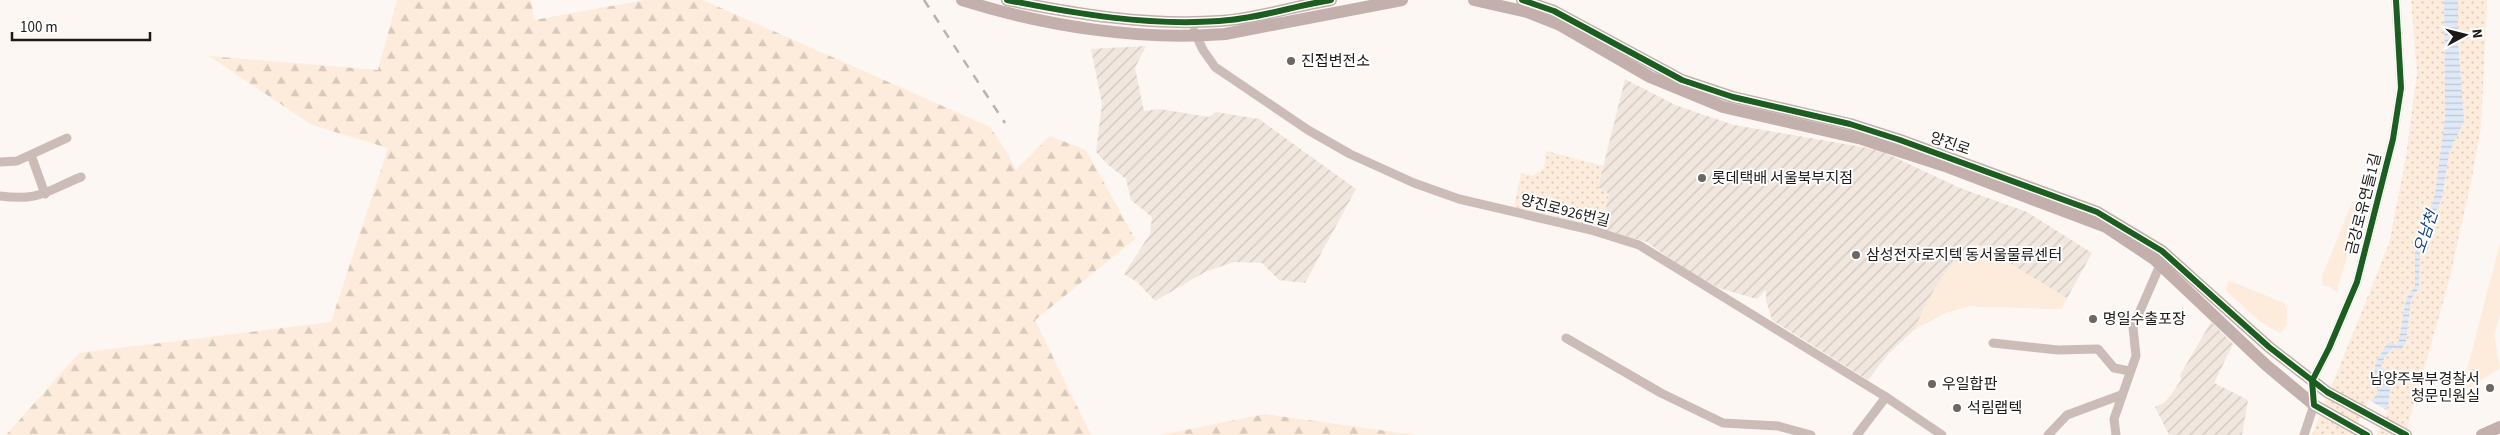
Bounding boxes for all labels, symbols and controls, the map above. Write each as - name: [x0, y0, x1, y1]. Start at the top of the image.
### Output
- scale bar: [12, 10, 150, 42]
- north arrow: [2440, 10, 2490, 60]
- text: 100 m: [20, 17, 58, 38]
- text: N: [2466, 28, 2487, 39]
- place label: 진접변전소: [1301, 51, 1370, 72]
- marker: 진접변전소: [1285, 55, 1297, 67]
- street label: 양진로: [1927, 127, 1973, 161]
- street label: 금강로유연들1길: [2341, 151, 2387, 257]
- place label: 롯데택배 서울북부지점: [1712, 168, 1853, 189]
- marker: 롯데택배 서울북부지점: [1696, 172, 1708, 184]
- street label: 양진로926번길: [1518, 190, 1612, 232]
- water label: 오남천: [2408, 205, 2444, 256]
- place label: 삼성전자로지텍 동서울물류센터: [1866, 245, 2062, 266]
- marker: 삼성전자로지텍 동서울물류센터: [1850, 249, 1862, 261]
- place label: 명일수출포장: [2103, 309, 2186, 330]
- marker: 명일수출포장: [2087, 313, 2099, 325]
- place label: 남양주북부경찰서 청문민원실: [2370, 369, 2480, 407]
- place label: 우일합판: [1942, 374, 1997, 395]
- marker: 우일합판: [1926, 378, 1938, 390]
- marker: 남양주북부경찰서 청문민원실: [2484, 382, 2496, 394]
- place label: 석림랩텍: [1967, 398, 2022, 419]
- marker: 석림랩텍: [1951, 402, 1963, 414]

